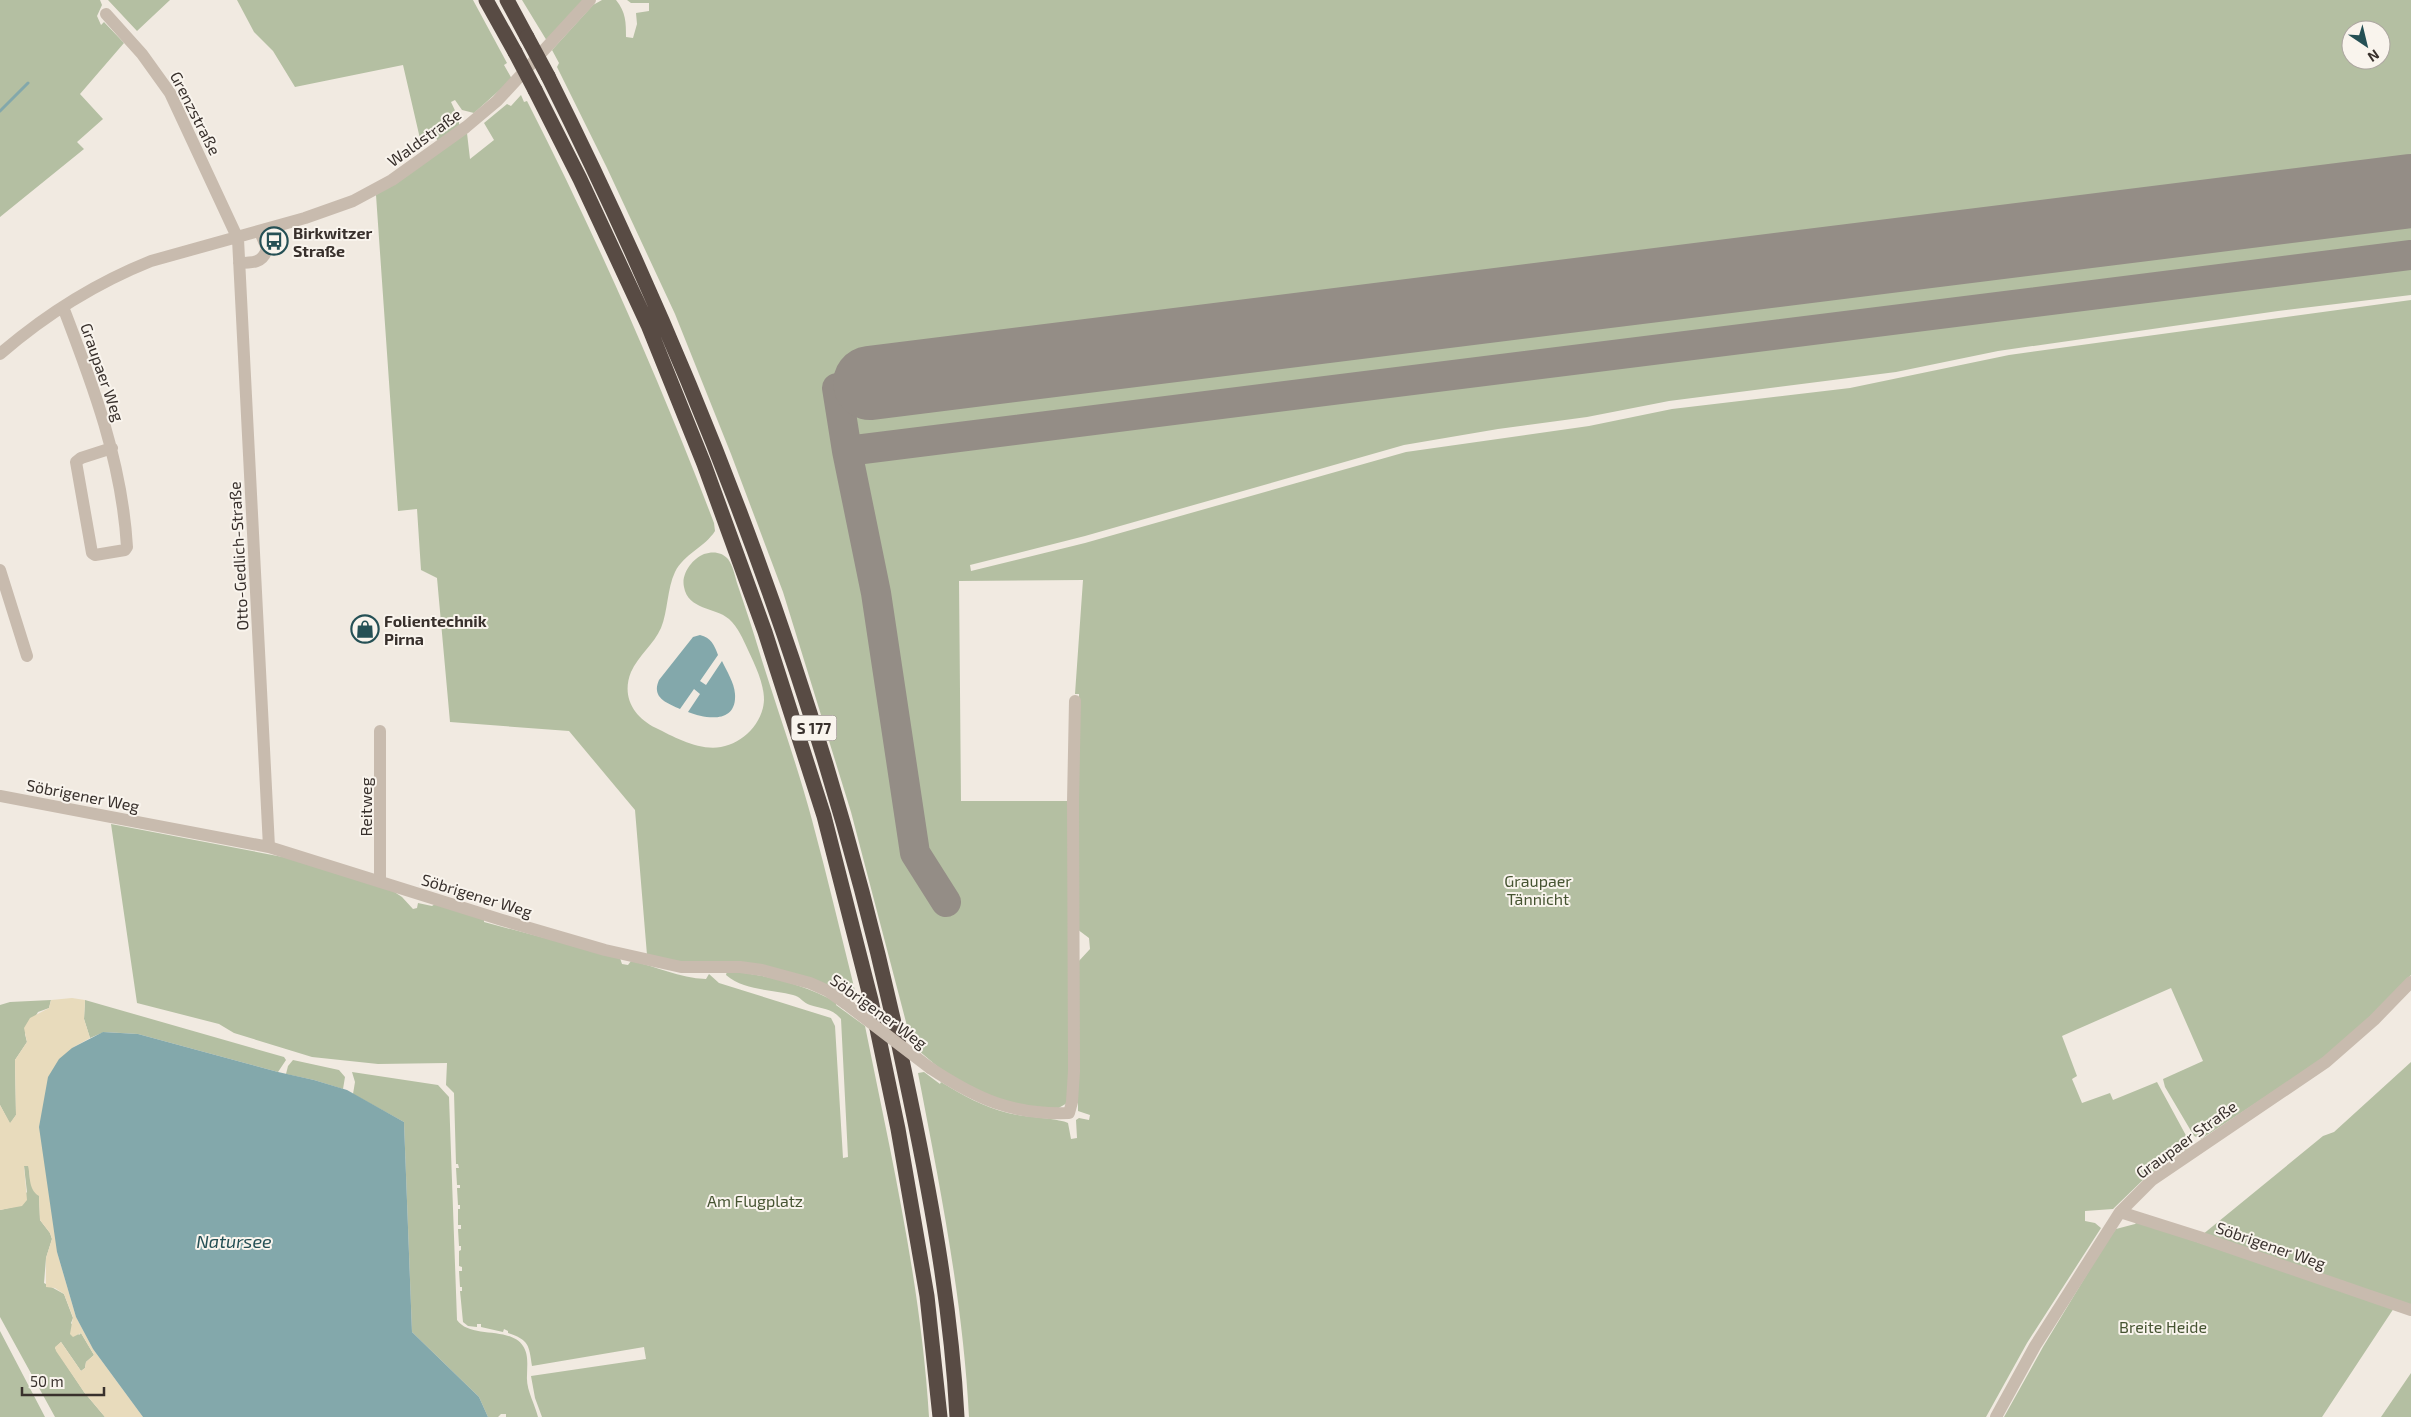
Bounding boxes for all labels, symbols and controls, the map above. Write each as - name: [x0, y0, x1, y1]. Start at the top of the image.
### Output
- north arrow: [2341, 20, 2391, 70]
- text: N: [2365, 46, 2383, 66]
- street label: Grenzstraße: [167, 68, 225, 158]
- street label: Waldstraße: [383, 104, 465, 170]
- place label: Birkwitzer Straße: [293, 223, 372, 260]
- bus stop icon: Birkwitzer Straße: [259, 226, 289, 256]
- street label: Graupaer Weg: [77, 320, 129, 424]
- street label: Otto-Gedlich-Straße: [225, 481, 251, 631]
- place label: Folientechnik Pirna: [384, 611, 487, 648]
- shop icon: Folientechnik Pirna: [350, 614, 380, 644]
- road number: S 177: [792, 716, 836, 740]
- street label: Söbrigener Weg: [25, 775, 141, 815]
- street label: Reitweg: [356, 777, 375, 837]
- street label: Söbrigener Weg: [419, 869, 535, 921]
- park label: Graupaer Tännicht: [1504, 871, 1572, 908]
- street label: Söbrigener Weg: [827, 970, 931, 1052]
- street label: Graupaer Straße: [2132, 1096, 2240, 1182]
- park label: Am Flugplatz: [707, 1191, 803, 1210]
- street label: Söbrigener Weg: [2214, 1217, 2328, 1273]
- water label: Natursee: [196, 1230, 272, 1252]
- park label: Breite Heide: [2119, 1317, 2207, 1336]
- scale bar: [22, 1364, 105, 1396]
- text: 50 m: [30, 1372, 64, 1390]

